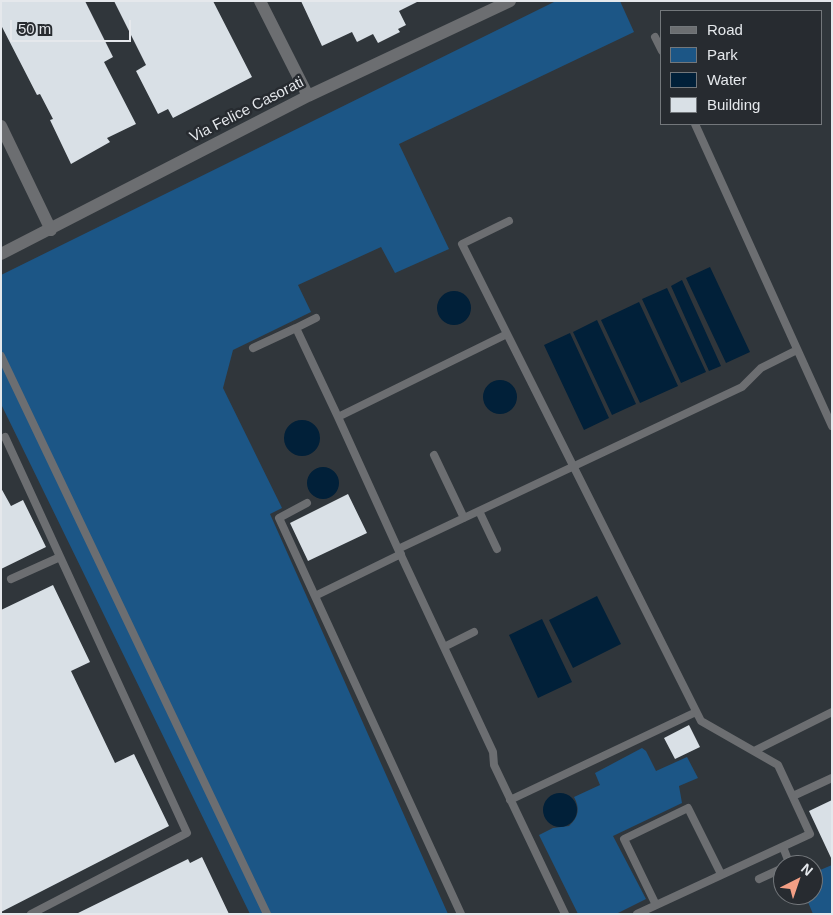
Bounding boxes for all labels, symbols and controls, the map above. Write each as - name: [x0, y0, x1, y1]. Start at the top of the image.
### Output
- scale bar: [12, 10, 134, 42]
- legend: [660, 10, 823, 125]
- text: 50 m: [18, 20, 51, 37]
- text: Road: [707, 21, 743, 38]
- text: Park: [707, 46, 738, 63]
- text: Water: [707, 71, 746, 88]
- street label: Via Felice Casorati: [187, 73, 307, 147]
- text: Building: [707, 96, 760, 113]
- north arrow: [773, 855, 823, 905]
- text: N: [798, 860, 816, 879]

